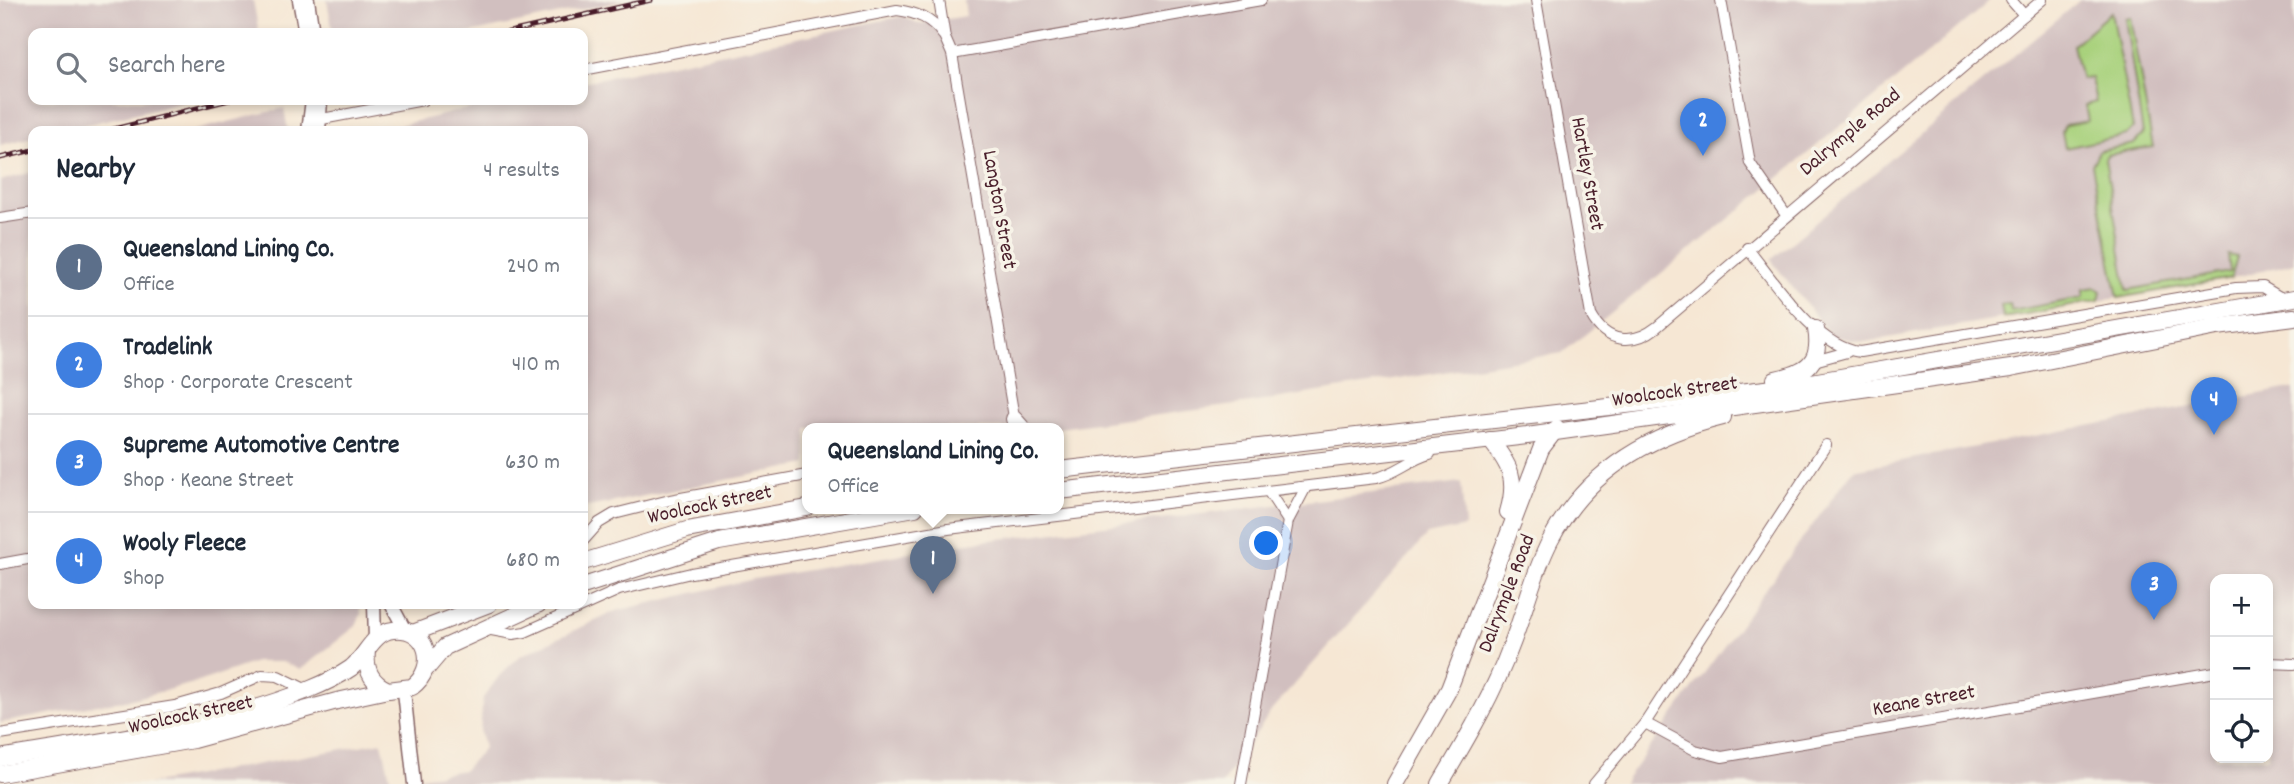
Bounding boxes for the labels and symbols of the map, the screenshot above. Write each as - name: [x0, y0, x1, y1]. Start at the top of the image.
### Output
- street label: Dalrymple Road: [1794, 82, 1908, 184]
- pin: 2: [1680, 98, 1726, 156]
- street label: Hartley Street: [1561, 115, 1611, 233]
- street label: Langton Street: [973, 148, 1023, 272]
- street label: Woolcock Street: [1610, 369, 1740, 417]
- pin: 4: [2191, 377, 2237, 435]
- street label: Woolcock Street: [645, 478, 775, 534]
- your location: [1249, 526, 1283, 560]
- street label: Dalrymple Road: [1472, 531, 1544, 657]
- pin: 1: [910, 536, 956, 594]
- pin: 3: [2131, 562, 2177, 620]
- street label: Keane Street: [1870, 678, 1978, 726]
- street label: Woolcock Street: [126, 688, 256, 744]

